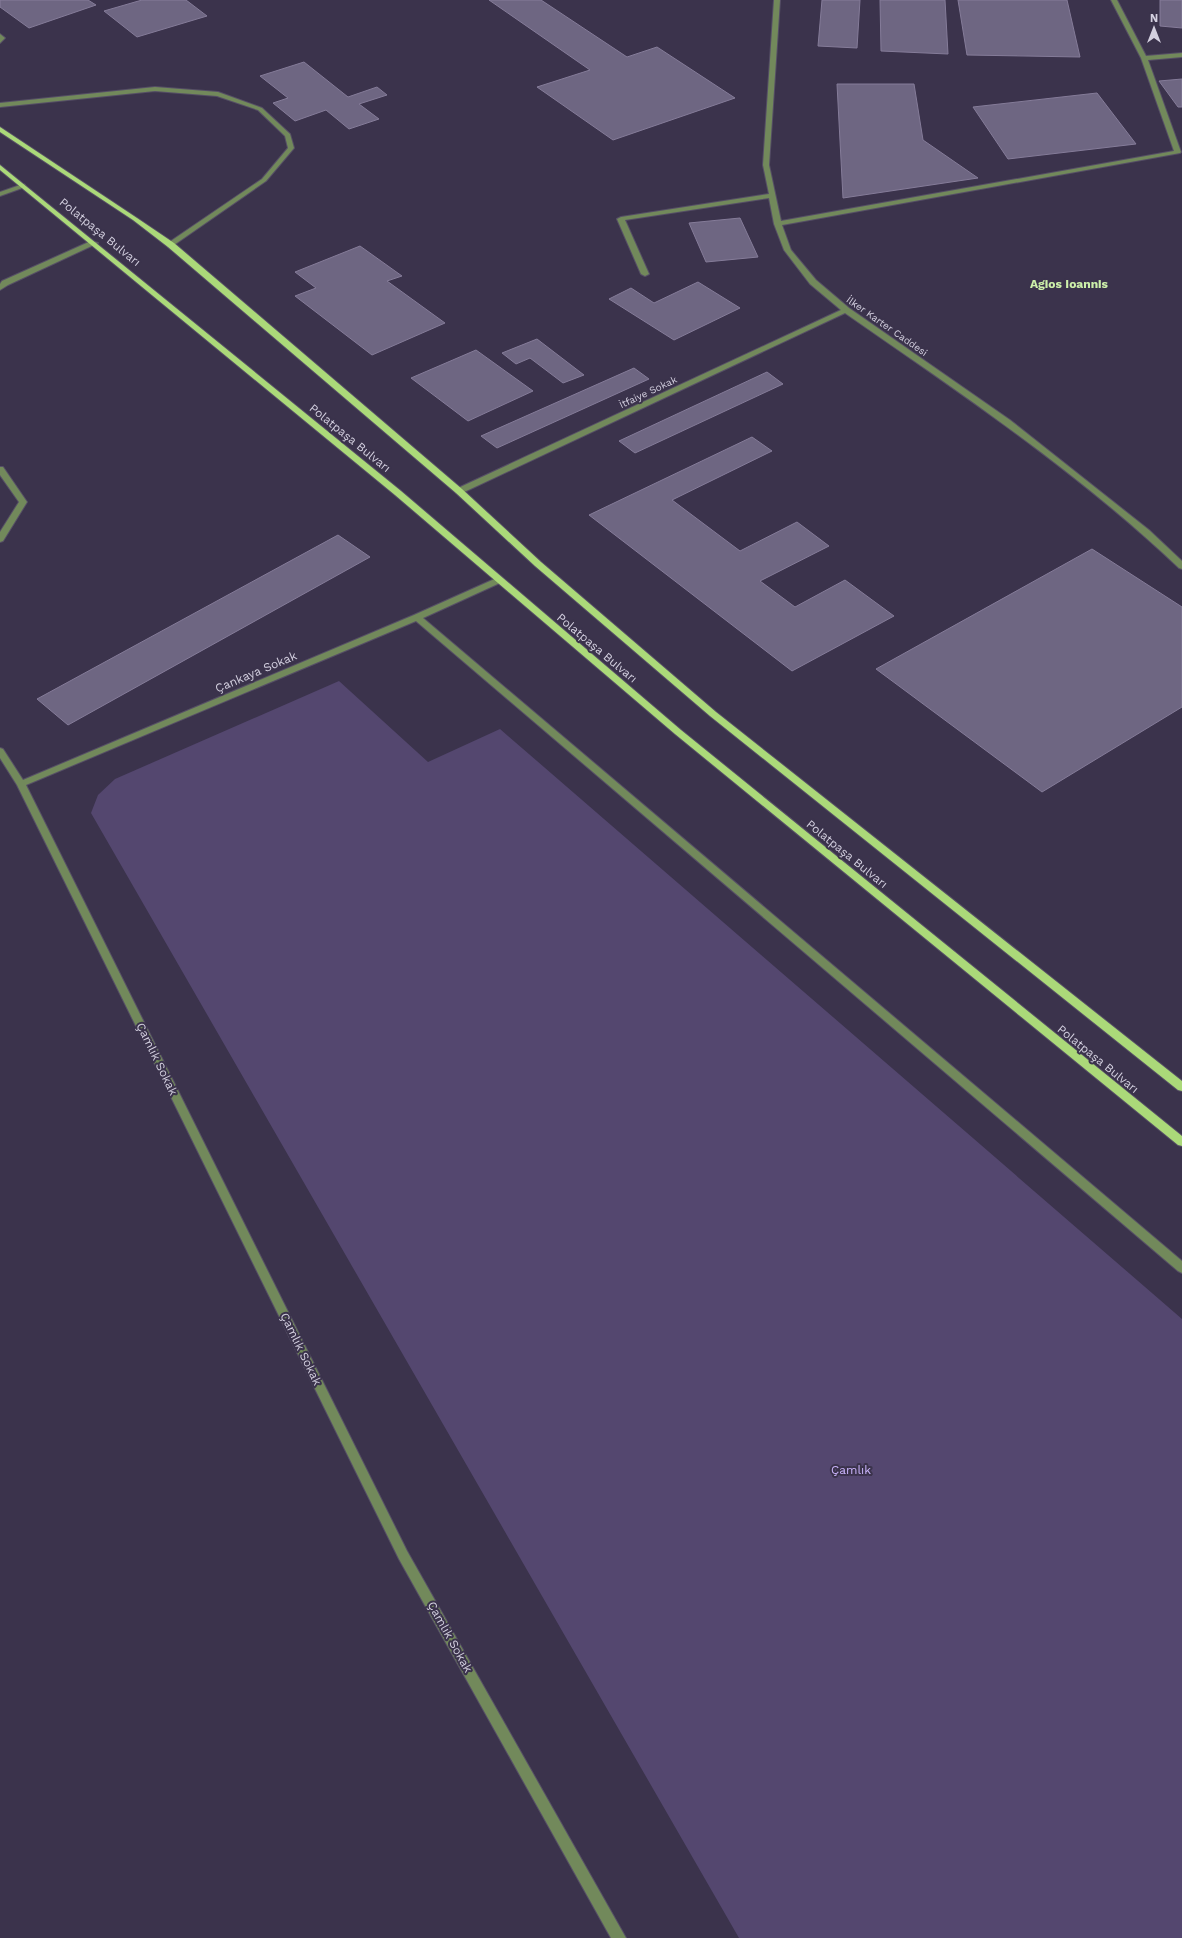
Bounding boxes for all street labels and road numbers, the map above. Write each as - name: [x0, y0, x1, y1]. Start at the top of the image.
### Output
- street label: Polatpaşa Bulvarı: [57, 195, 143, 269]
- street label: İlker Karter Caddesi: [844, 294, 930, 358]
- street label: İtfaiye Sokak: [617, 374, 679, 410]
- street label: Polatpaşa Bulvarı: [307, 401, 393, 475]
- street label: Polatpaşa Bulvarı: [554, 610, 640, 686]
- street label: Çankaya Sokak: [213, 648, 299, 696]
- street label: Polatpaşa Bulvarı: [804, 817, 890, 891]
- street label: Çamlık Sokak: [133, 1020, 181, 1098]
- street label: Polatpaşa Bulvarı: [1055, 1022, 1141, 1096]
- street label: Çamlık Sokak: [277, 1310, 325, 1388]
- street label: Çamlık Sokak: [425, 1599, 475, 1675]

